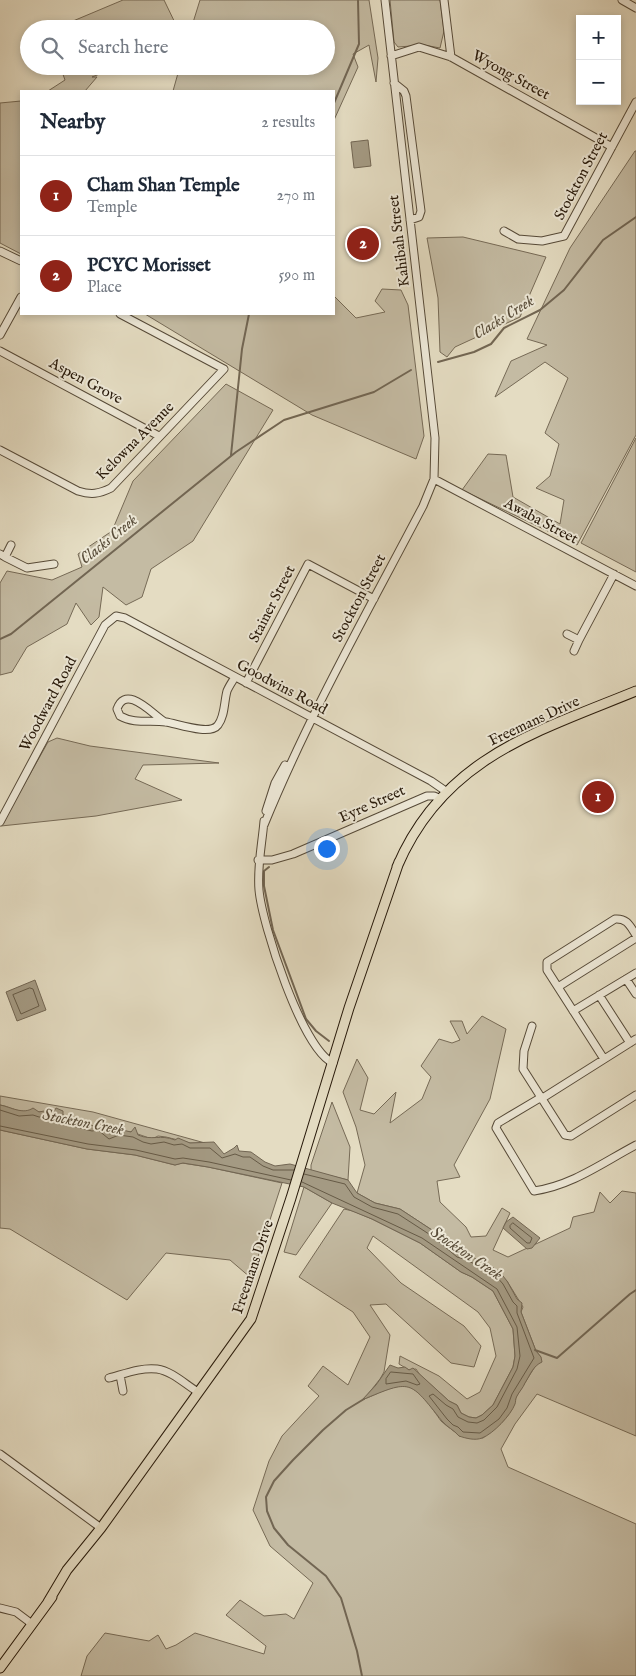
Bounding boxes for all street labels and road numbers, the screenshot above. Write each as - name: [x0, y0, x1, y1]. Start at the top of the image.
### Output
- street label: Wyong Street: [469, 46, 553, 104]
- street label: Stockton Street: [550, 129, 612, 223]
- street label: Kahibah Street: [384, 194, 414, 288]
- street label: Aspen Grove: [45, 353, 126, 408]
- street label: Kelowna Avenue: [92, 398, 178, 484]
- street label: Awaba Street: [500, 493, 581, 548]
- street label: Stockton Street: [328, 551, 390, 645]
- street label: Stainer Street: [244, 562, 300, 646]
- street label: Woodward Road: [15, 653, 81, 755]
- street label: Goodwins Road: [233, 655, 332, 719]
- street label: Freemans Drive: [486, 692, 583, 750]
- street label: Eyre Street: [336, 781, 408, 827]
- street label: Freemans Drive: [228, 1217, 278, 1316]

